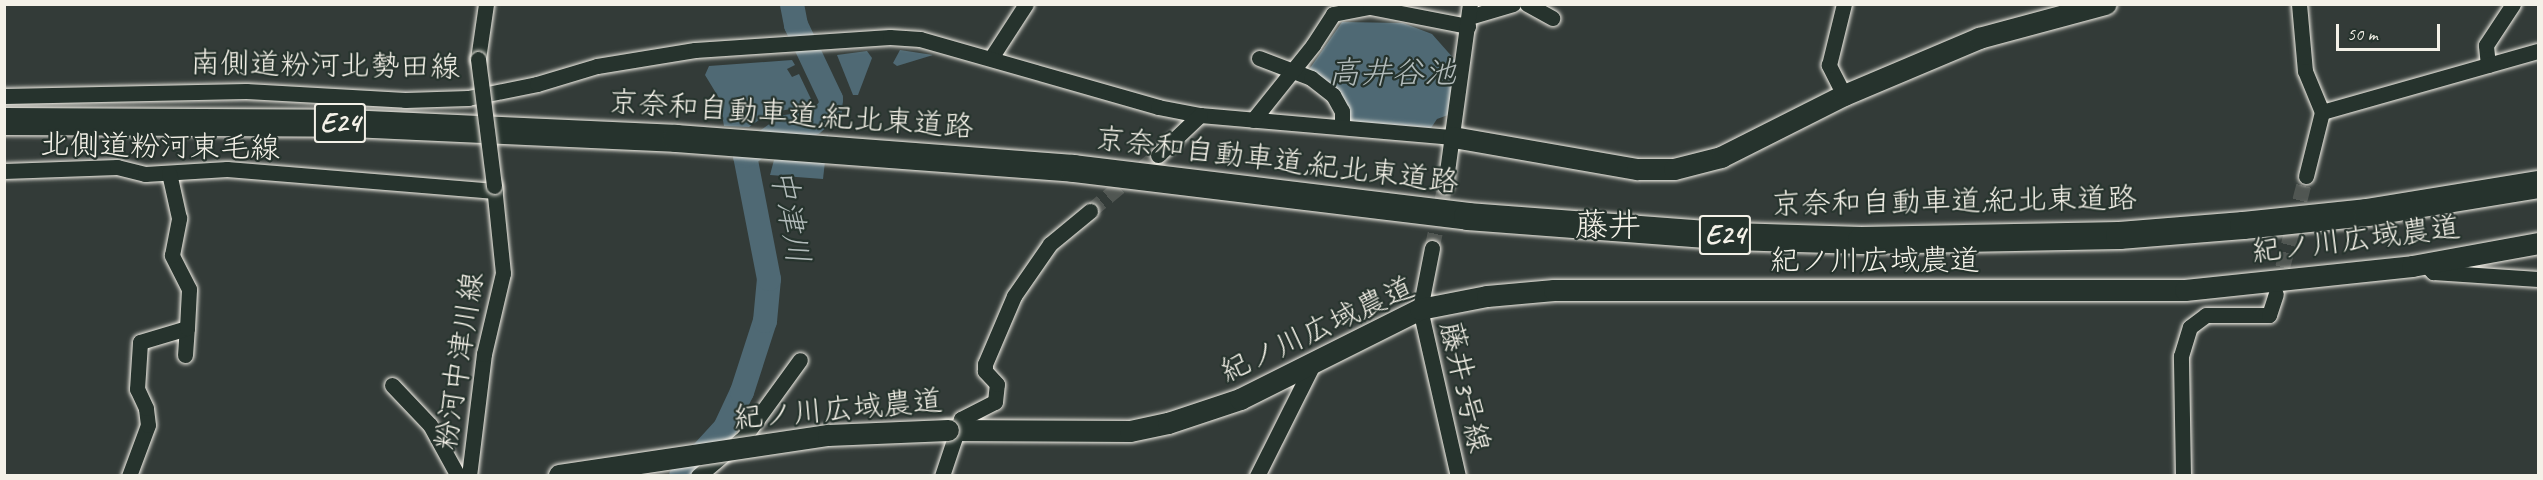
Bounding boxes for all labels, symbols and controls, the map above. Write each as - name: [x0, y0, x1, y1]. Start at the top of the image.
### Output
- scale bar: [2339, 12, 2442, 50]
- text: 50 m: [2347, 23, 2378, 45]
- street label: 南側道粉河北勢田線: [190, 45, 460, 85]
- water label: 高井谷池: [1328, 54, 1456, 92]
- street label: 京奈和自動車道;紀北東道路: [607, 83, 975, 145]
- road number: E24: [313, 98, 367, 148]
- street label: 京奈和自動車道;紀北東道路: [1093, 120, 1461, 200]
- street label: 北側道粉河東毛線: [40, 126, 280, 166]
- water label: 中津川: [763, 165, 817, 267]
- street label: 京奈和自動車道;紀北東道路: [1771, 180, 2137, 222]
- district label: 藤井: [1575, 206, 1641, 246]
- street label: 紀ノ川広域農道: [2250, 208, 2462, 270]
- road number: E24: [1698, 210, 1752, 260]
- street label: 紀ノ川広域農道: [1770, 242, 1980, 278]
- street label: 紀ノ川広域農道: [1214, 268, 1420, 390]
- street label: 粉河中津川線: [427, 269, 491, 453]
- street label: 藤井3号線: [1432, 318, 1498, 456]
- street label: 紀ノ川広域農道: [732, 382, 944, 436]

